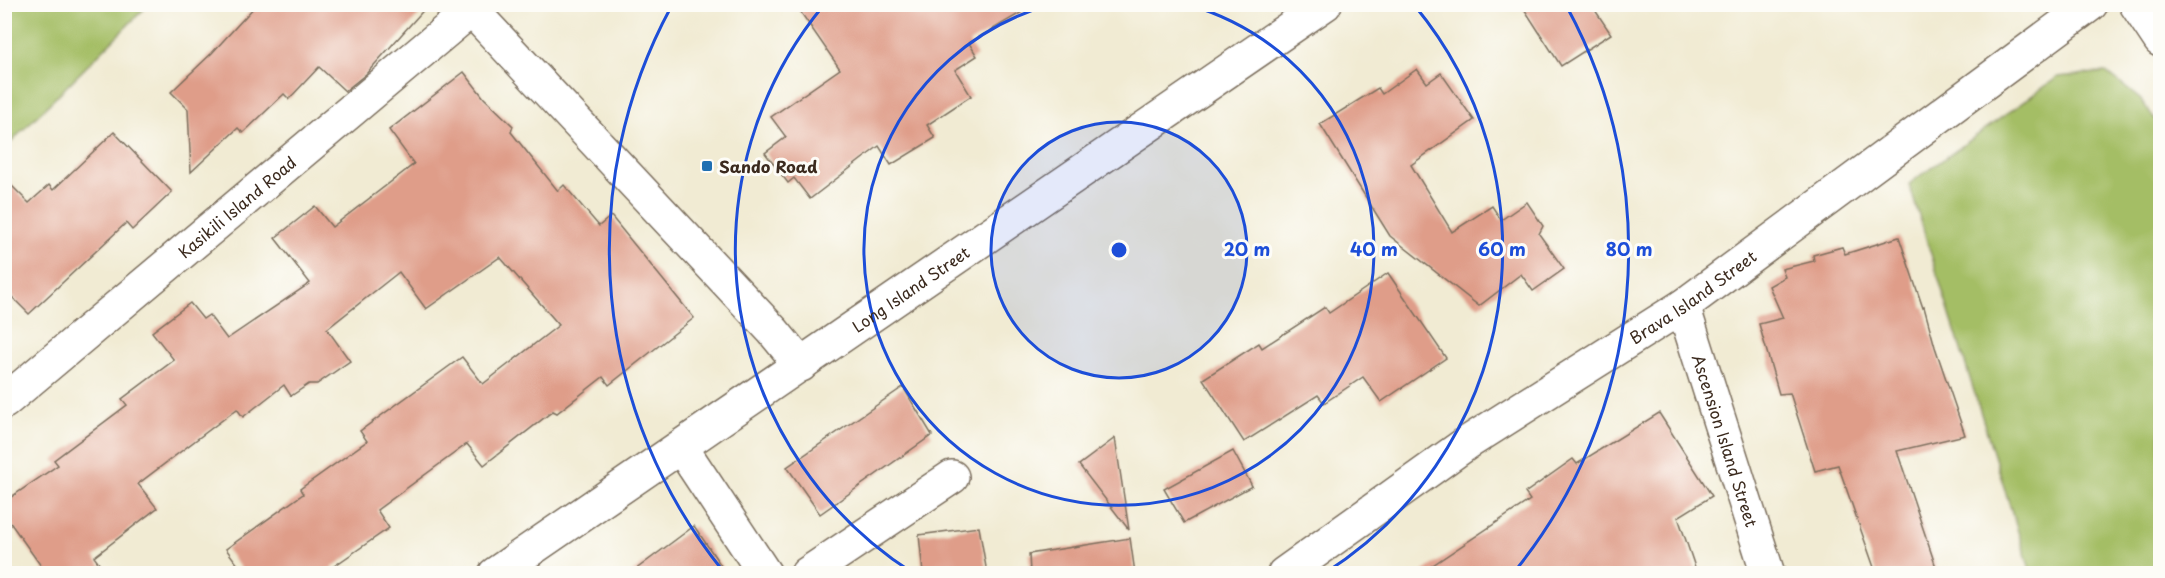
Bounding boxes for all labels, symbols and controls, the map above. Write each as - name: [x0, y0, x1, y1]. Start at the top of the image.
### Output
- street label: Kasikili Island Road: [173, 150, 301, 263]
- place label: Sando Road: [719, 154, 818, 178]
- marker: Sando Road: [700, 159, 714, 173]
- text: 20 m: [1224, 235, 1270, 262]
- text: 40 m: [1350, 235, 1398, 262]
- text: 60 m: [1478, 235, 1526, 262]
- text: 80 m: [1605, 235, 1653, 262]
- street label: Long Island Street: [847, 239, 974, 338]
- centre of rings: [1109, 240, 1129, 260]
- street label: Brava Island Street: [1624, 244, 1761, 349]
- street label: Ascension Island Street: [1687, 351, 1764, 530]

